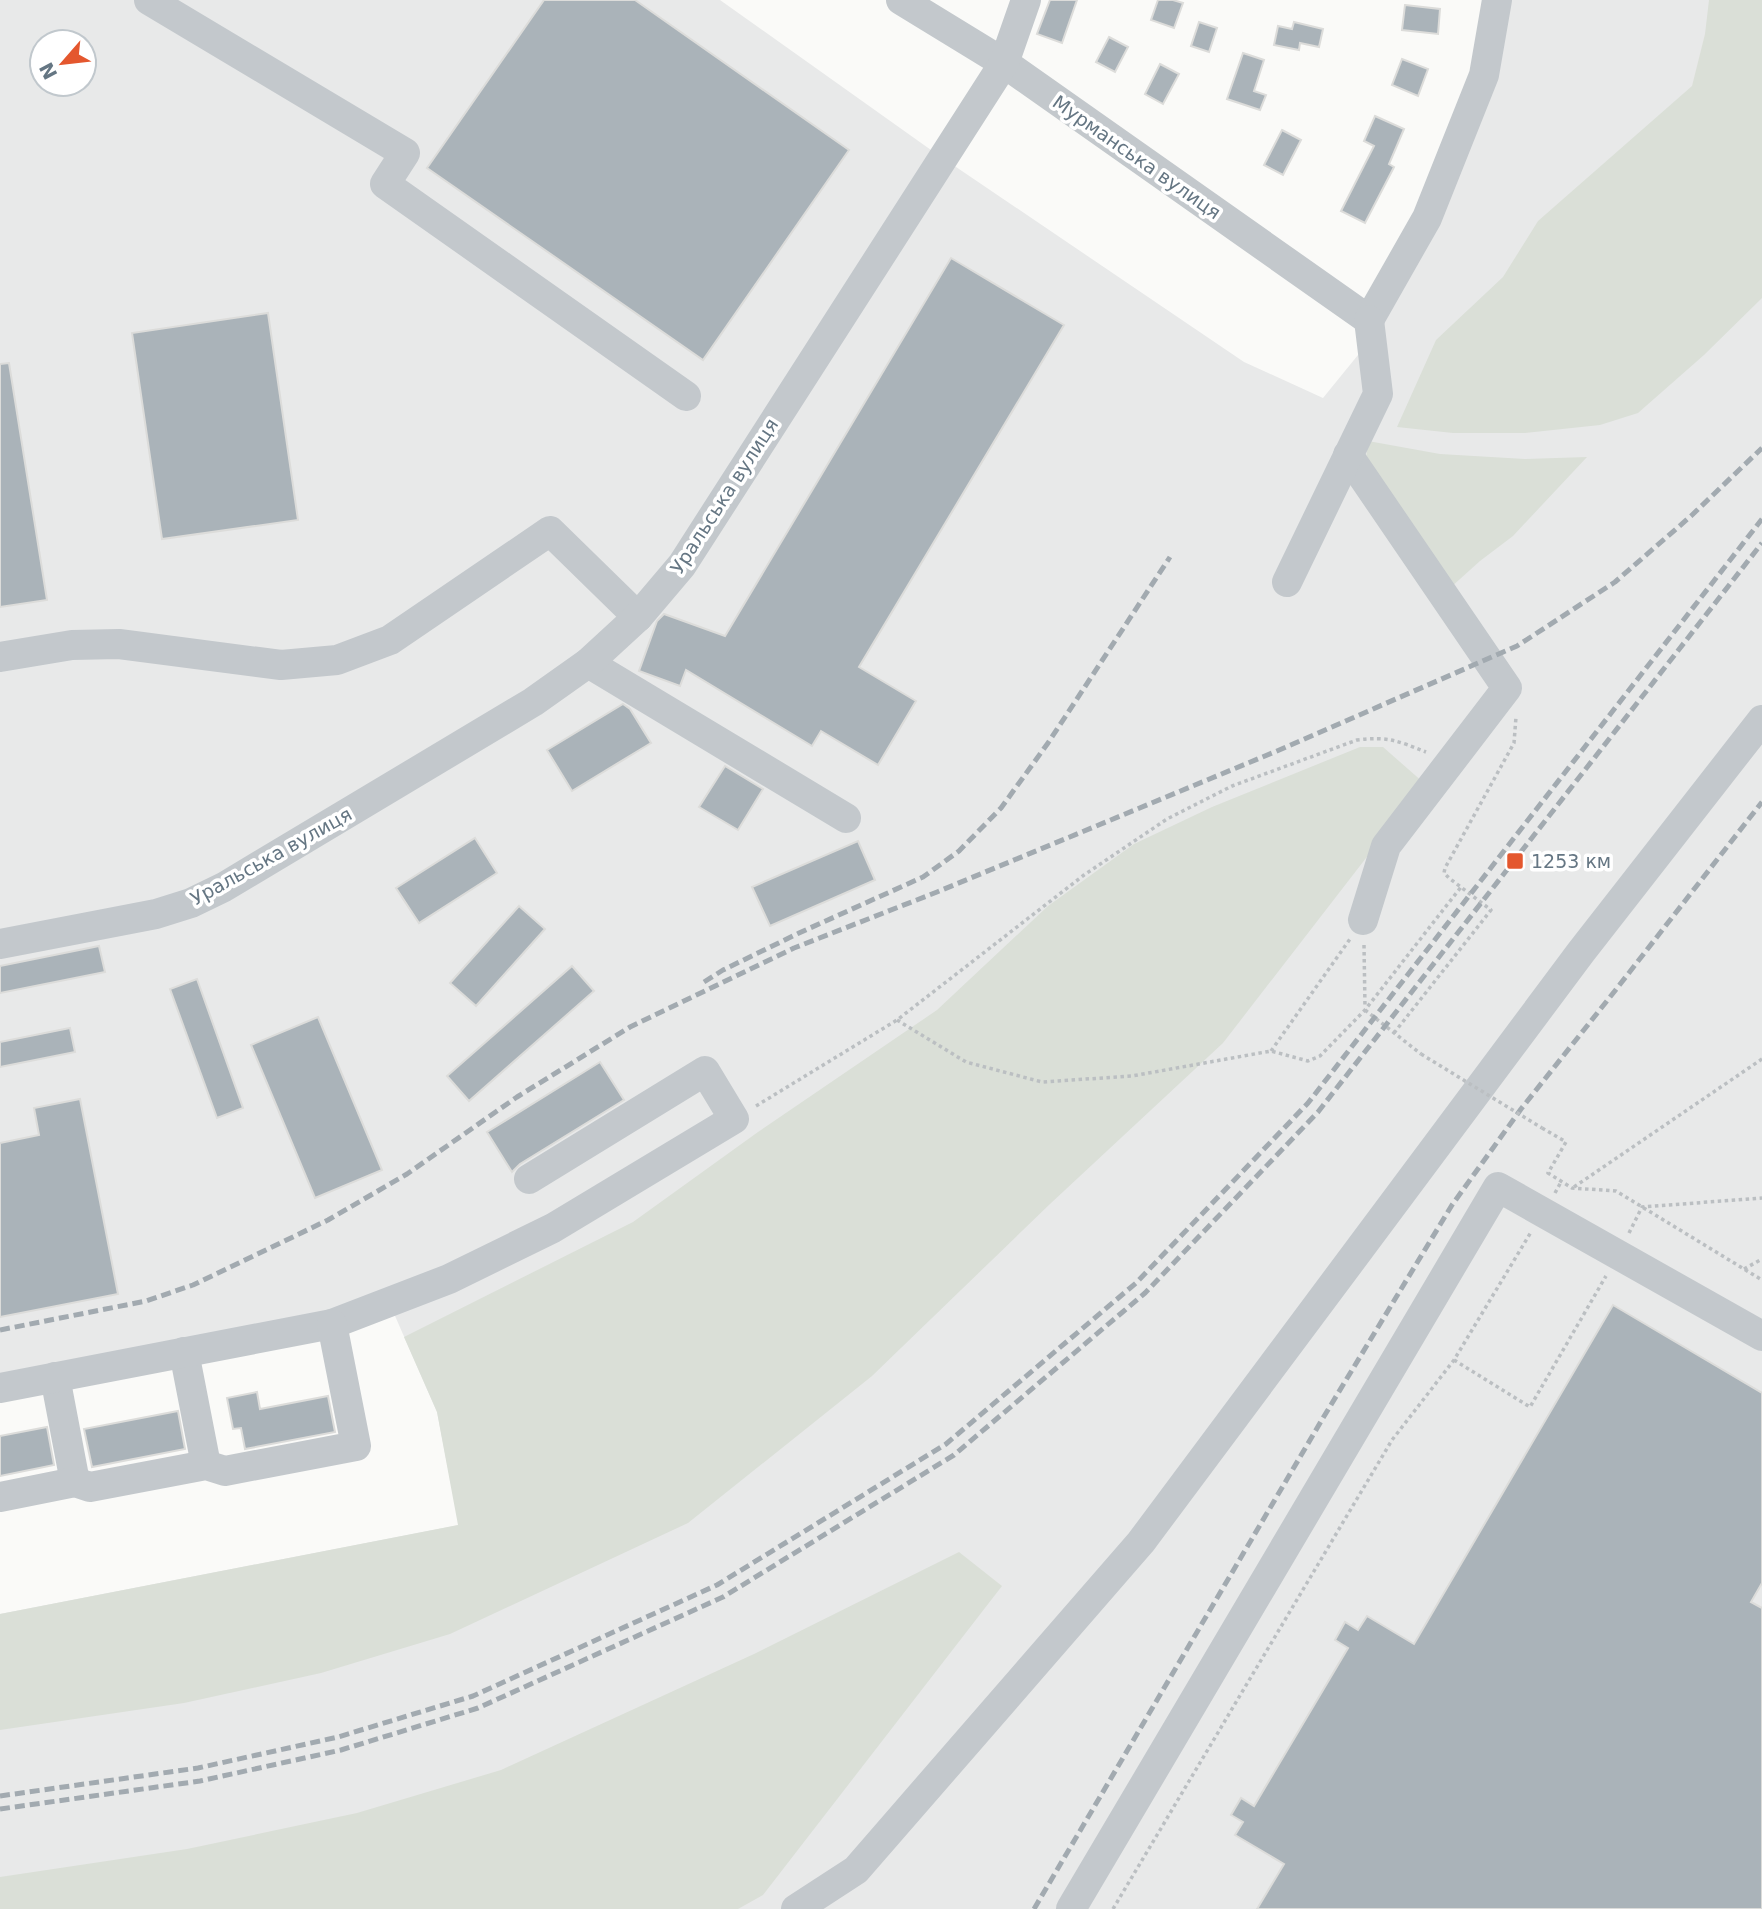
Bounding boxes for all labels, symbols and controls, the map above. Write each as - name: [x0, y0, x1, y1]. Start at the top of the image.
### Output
- north arrow: [28, 28, 98, 98]
- text: N: [35, 59, 61, 83]
- street label: Мурманська вулиця: [1049, 91, 1225, 223]
- street label: Уральська вулиця: [666, 414, 782, 578]
- street label: Уральська вулиця: [187, 803, 355, 909]
- place label: 1253 км: [1531, 850, 1611, 872]
- marker: 1253 км: [1505, 851, 1525, 871]

